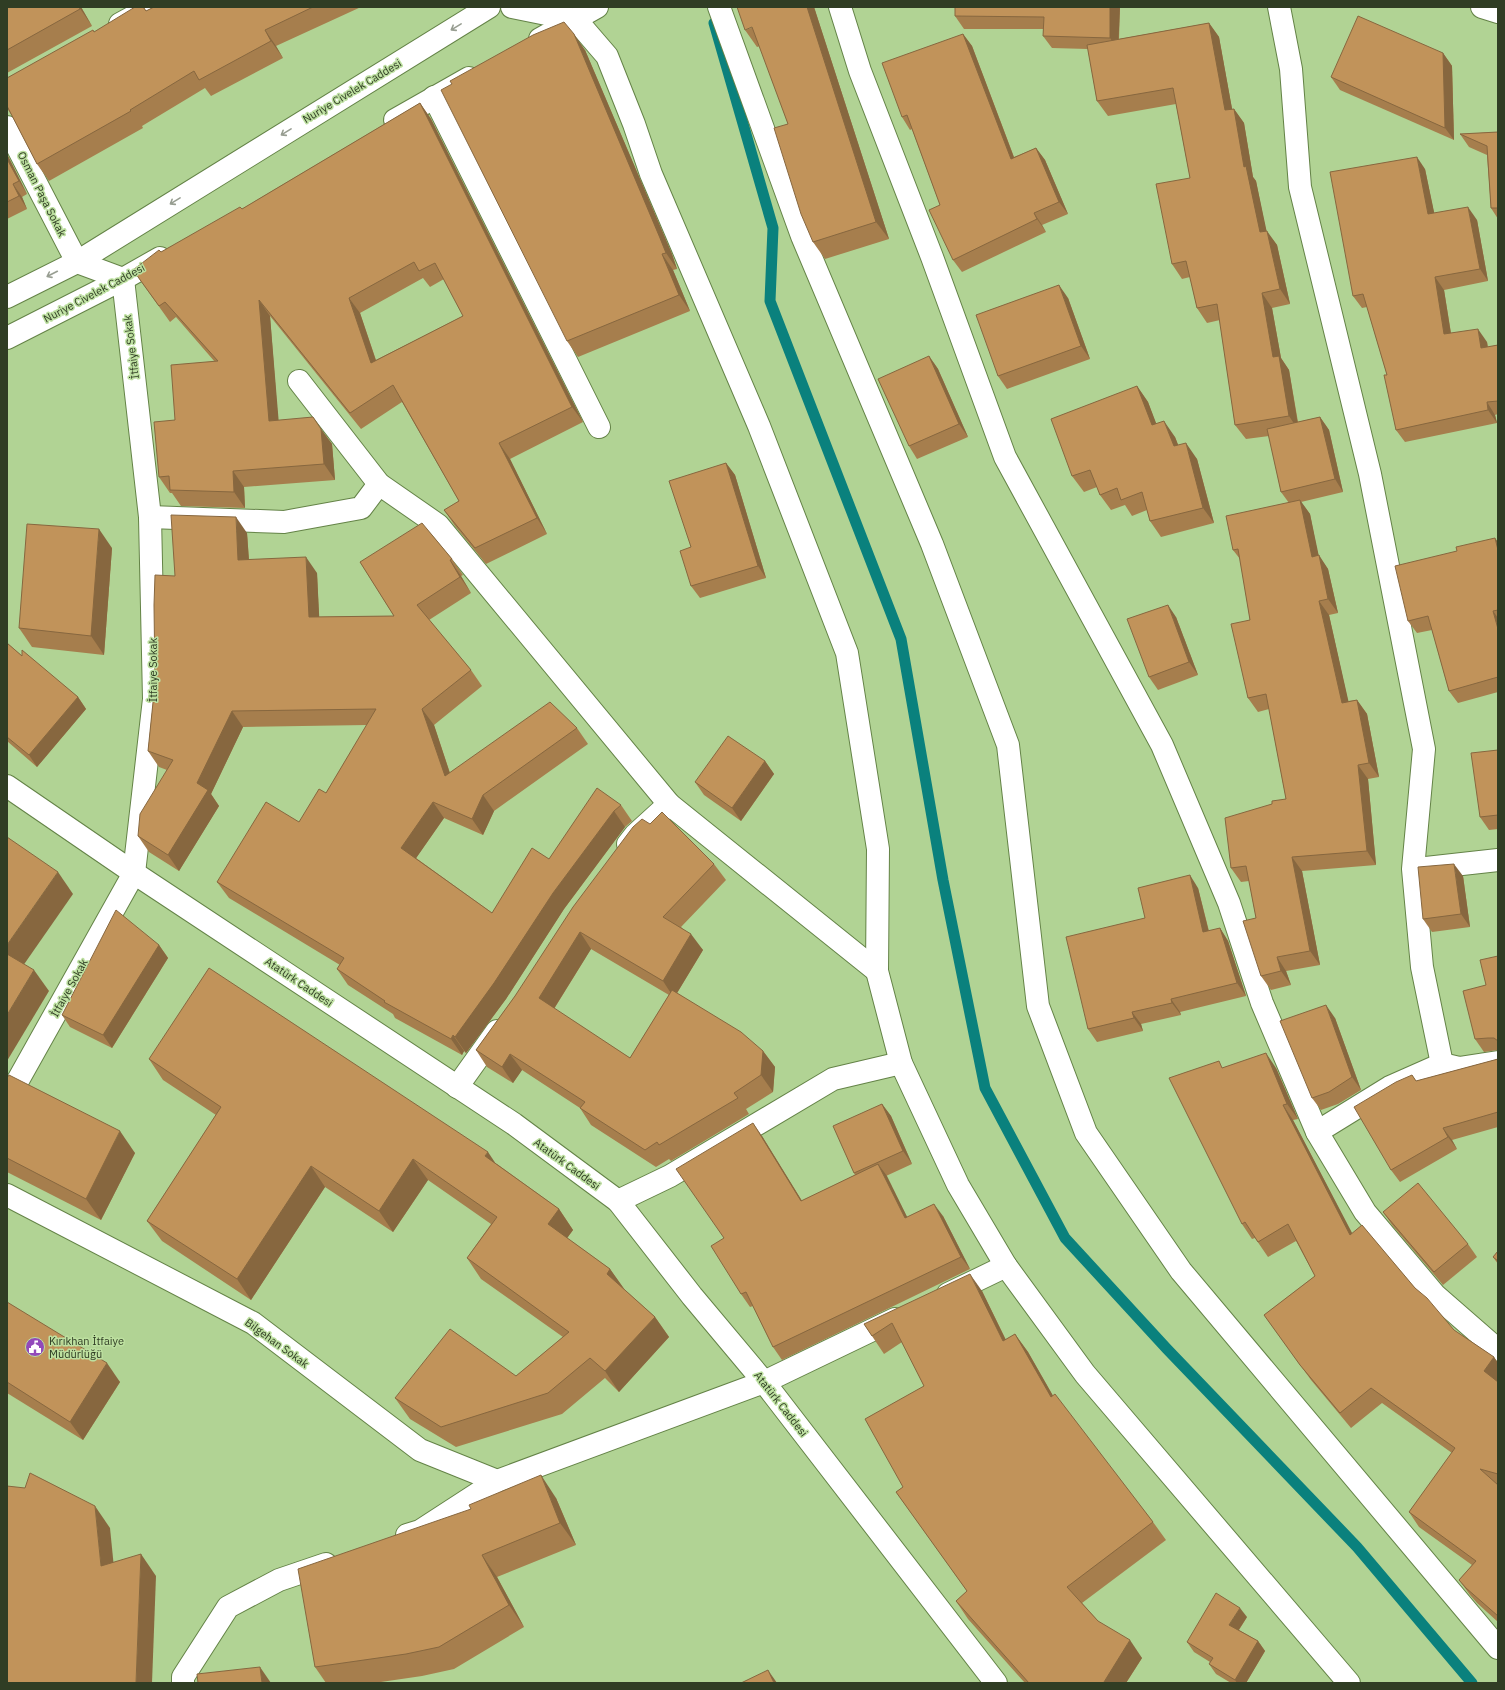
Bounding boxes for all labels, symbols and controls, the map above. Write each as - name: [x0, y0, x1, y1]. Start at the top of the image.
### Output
- one-way arrow: [450, 24, 462, 32]
- street label: Nuriye Civelek Caddesi: [300, 56, 404, 126]
- one-way arrow: [281, 128, 292, 136]
- street label: Osman Paşa Sokak: [14, 149, 70, 239]
- one-way arrow: [169, 197, 181, 205]
- street label: Nuriye Civelek Caddesi: [41, 260, 147, 326]
- one-way arrow: [46, 271, 58, 279]
- street label: İtfaiye Sokak: [120, 314, 142, 380]
- street label: İtfaiye Sokak: [146, 638, 160, 702]
- street label: Atatürk Caddesi: [262, 954, 336, 1010]
- street label: İtfaiye Sokak: [47, 956, 91, 1020]
- street label: Atatürk Caddesi: [531, 1135, 603, 1193]
- street label: Bilgehan Sokak: [242, 1315, 312, 1371]
- place label: Kırıkhan İtfaiye Müdürlüğü: [49, 1334, 124, 1361]
- public building icon: Kırıkhan İtfaiye Müdürlüğü: [24, 1336, 46, 1358]
- street label: Atatürk Caddesi: [751, 1369, 811, 1439]

